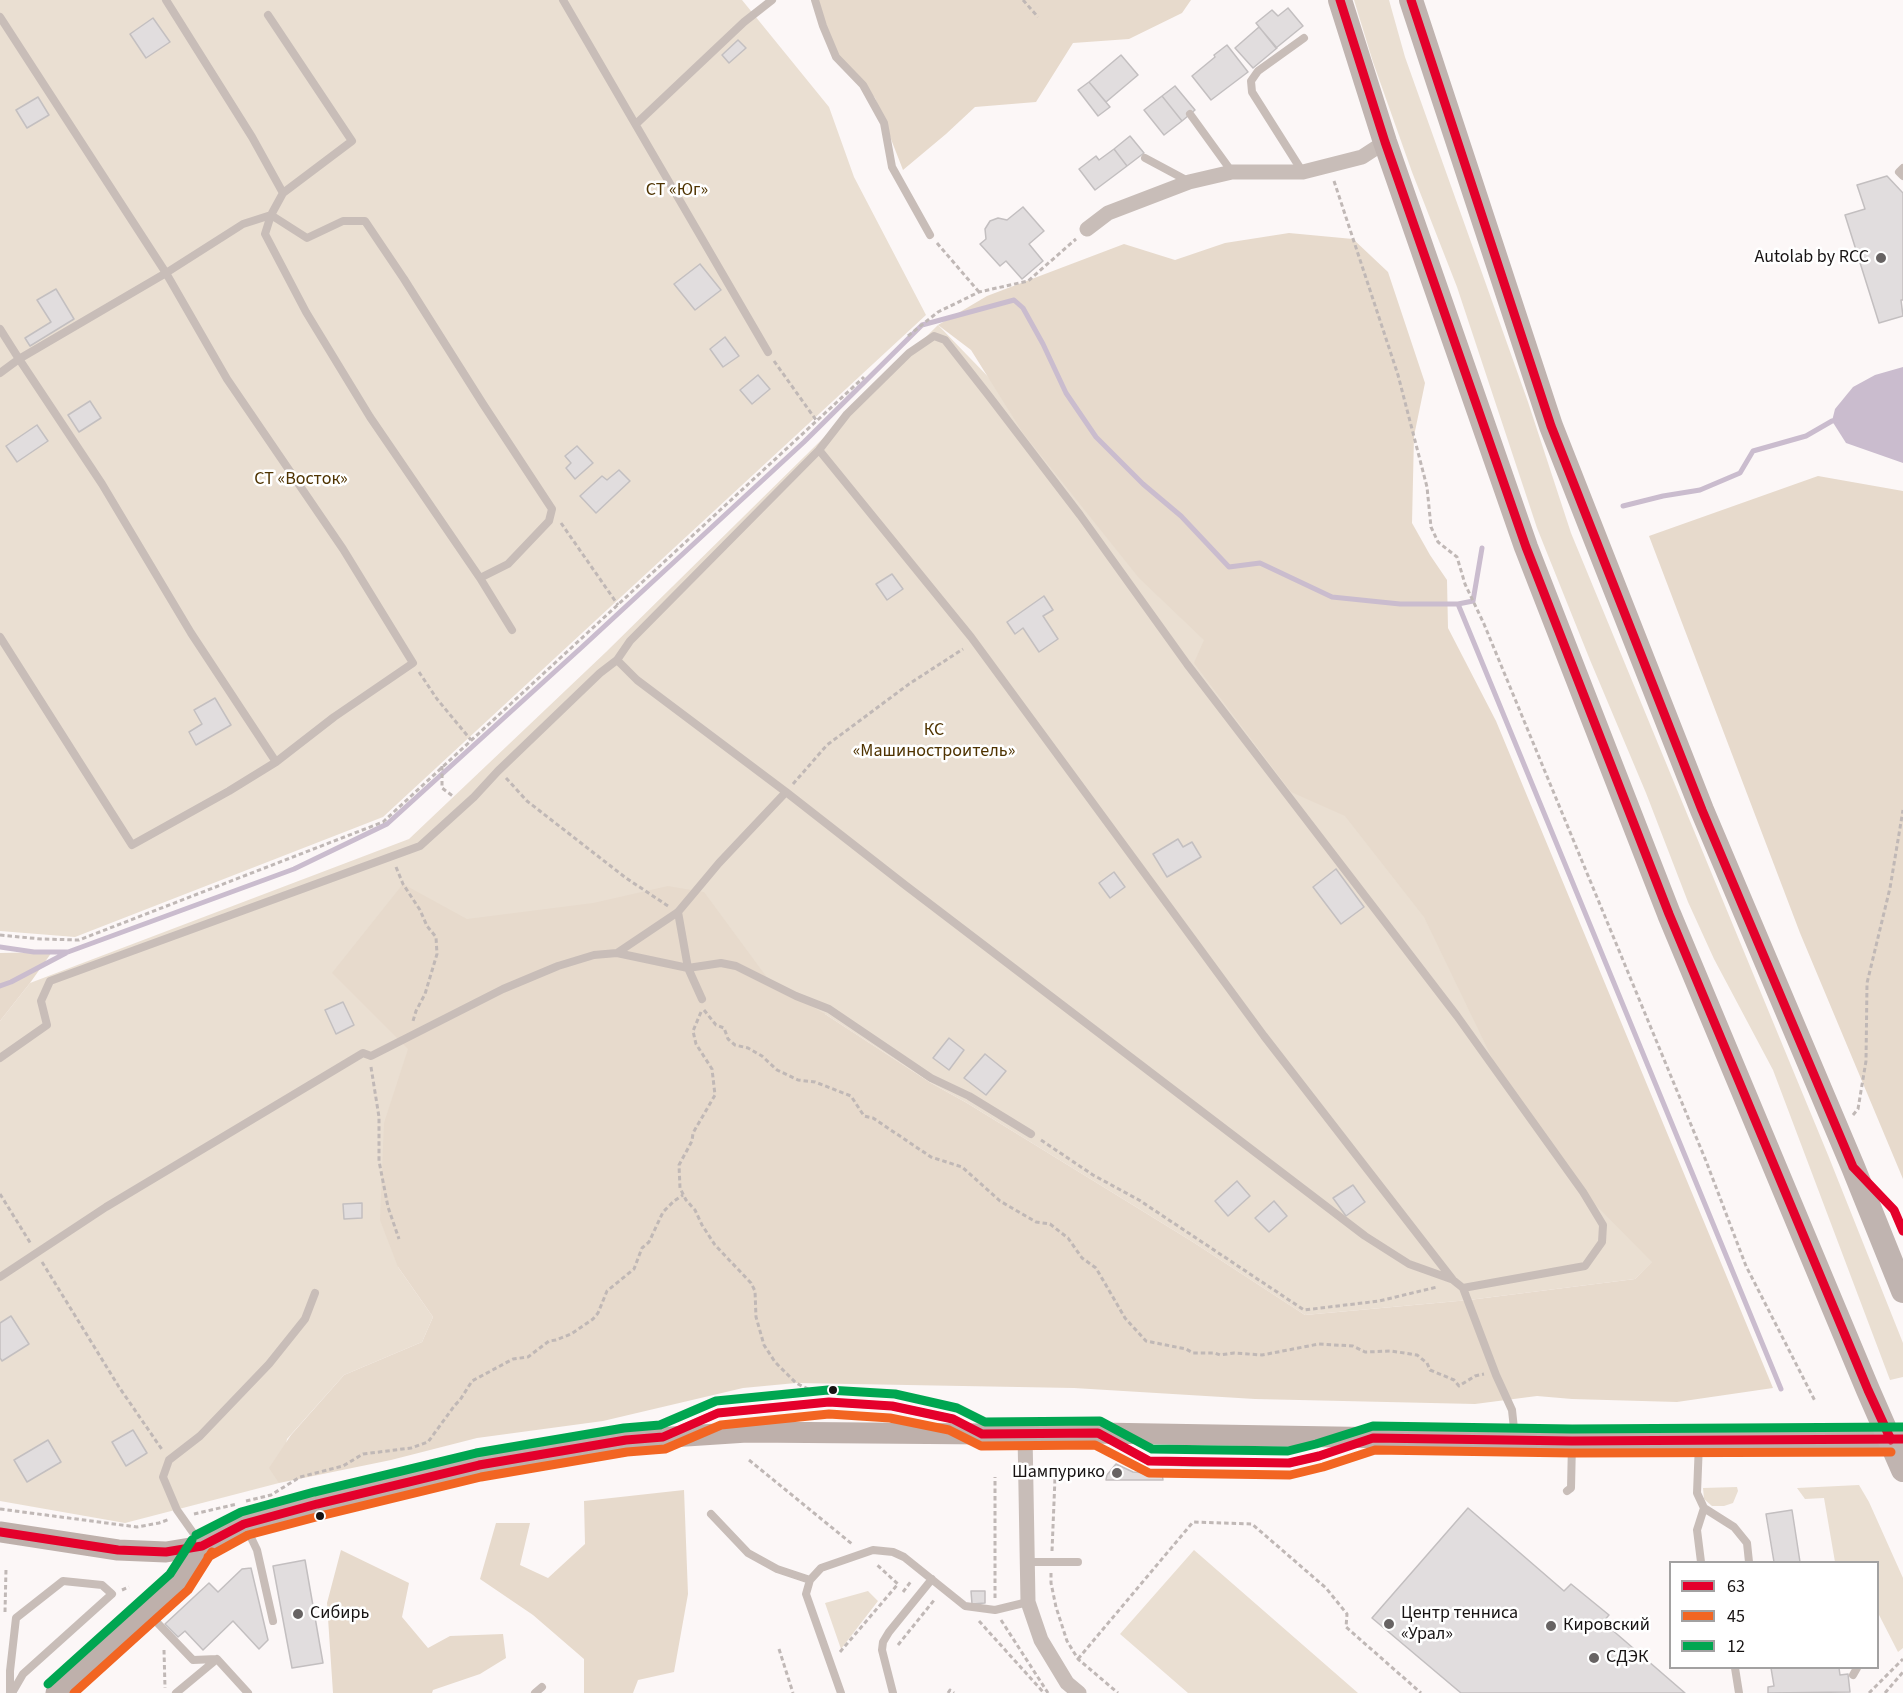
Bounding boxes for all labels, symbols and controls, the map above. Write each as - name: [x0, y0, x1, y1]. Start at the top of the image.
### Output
- park label: СТ «Юг»: [646, 180, 708, 202]
- place label: Autolab by RCC: [1755, 247, 1869, 269]
- marker: Autolab by RCC: [1874, 251, 1888, 265]
- park label: СТ «Восток»: [254, 469, 348, 491]
- park label: КС «Машиностроитель»: [853, 720, 1015, 762]
- unlabelled marker: [827, 1384, 839, 1396]
- place label: Шампурико: [1012, 1462, 1105, 1484]
- marker: Шампурико: [1110, 1466, 1124, 1480]
- unlabelled marker: [314, 1510, 326, 1522]
- legend: [1669, 1561, 1879, 1669]
- text: 63: [1727, 1574, 1745, 1599]
- place label: Сибирь: [310, 1603, 369, 1625]
- place label: Центр тенниса «Урал»: [1401, 1603, 1518, 1646]
- text: 45: [1727, 1604, 1745, 1629]
- marker: Сибирь: [291, 1607, 305, 1621]
- place label: Кировский: [1563, 1615, 1650, 1637]
- marker: Центр тенниса «Урал»: [1382, 1617, 1396, 1631]
- marker: Кировский: [1544, 1619, 1558, 1633]
- text: 12: [1727, 1634, 1745, 1659]
- place label: СДЭК: [1606, 1647, 1648, 1669]
- marker: СДЭК: [1587, 1651, 1601, 1665]

